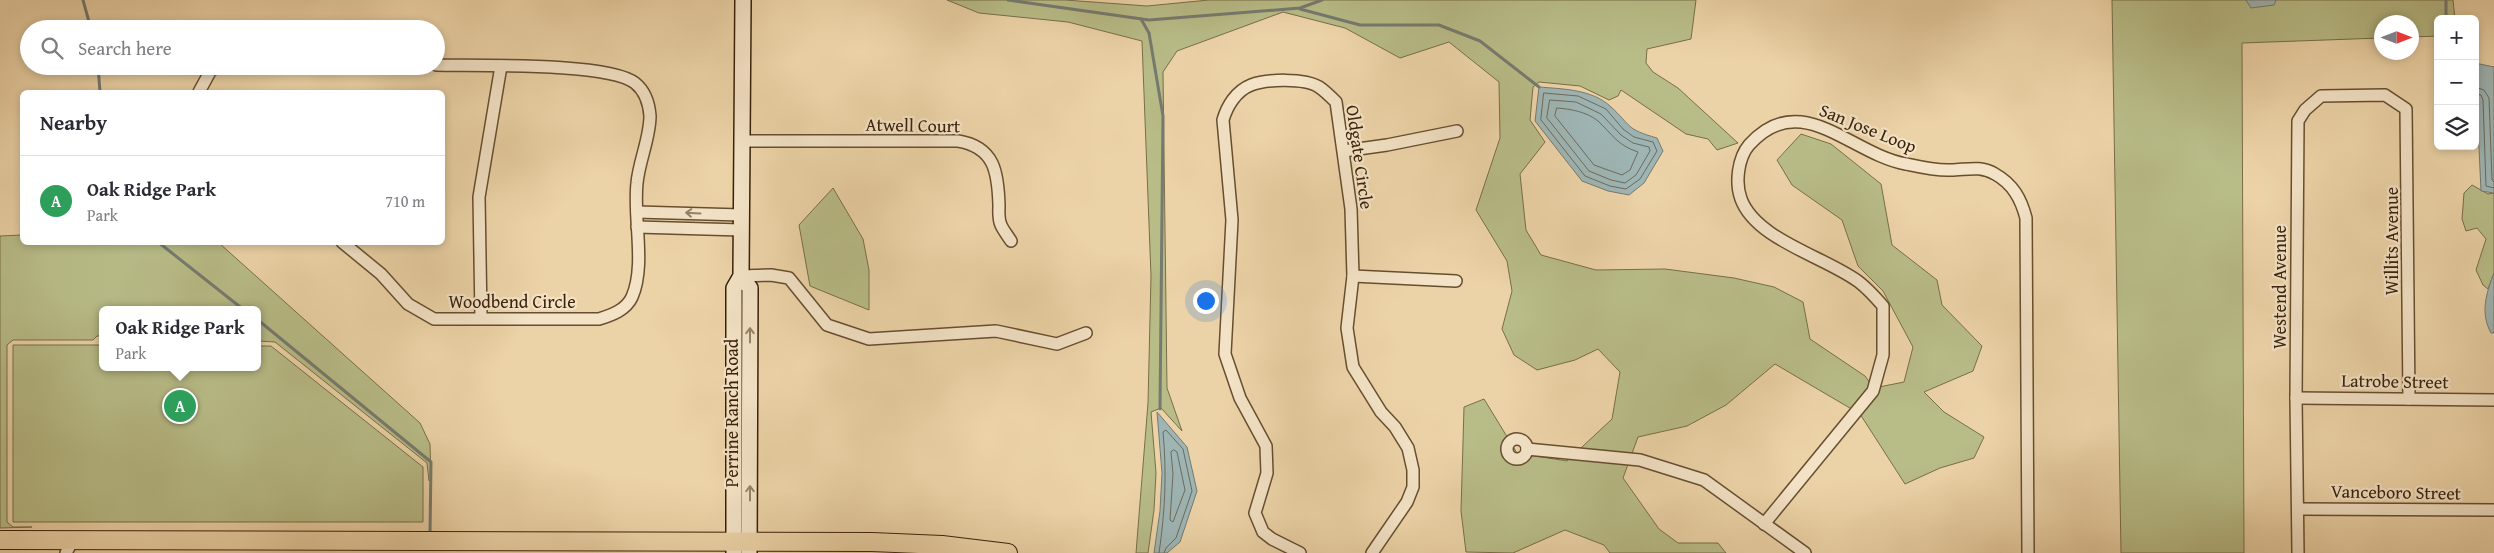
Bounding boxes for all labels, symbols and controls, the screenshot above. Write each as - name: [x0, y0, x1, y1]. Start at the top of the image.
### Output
- north arrow: [2374, 15, 2419, 60]
- map controls: [2434, 15, 2479, 150]
- button: +: [2434, 15, 2479, 60]
- search box: [20, 20, 445, 75]
- icon: search: [38, 34, 66, 62]
- text: Search here: [78, 34, 172, 62]
- button: −: [2434, 60, 2479, 105]
- street label: San Jose Loop: [1815, 96, 1921, 160]
- street label: Oldgate Circle: [1339, 103, 1381, 211]
- button: layers: [2434, 105, 2479, 150]
- text: Nearby: [40, 107, 107, 138]
- street label: Atwell Court: [865, 111, 961, 139]
- text: Oak Ridge Park: [87, 175, 216, 203]
- street label: Willits Avenue: [2378, 187, 2405, 295]
- text: A: [51, 189, 61, 213]
- text: 710 m: [385, 189, 425, 213]
- text: Park: [87, 203, 118, 227]
- one-way arrow: [685, 208, 701, 217]
- street label: Westend Avenue: [2266, 225, 2293, 349]
- street label: Woodbend Circle: [448, 288, 576, 315]
- your location: [1193, 288, 1219, 314]
- popup: [99, 306, 261, 371]
- text: Oak Ridge Park: [115, 313, 245, 341]
- one-way arrow: [745, 328, 755, 344]
- street label: Perrine Ranch Road: [718, 338, 745, 487]
- text: Park: [115, 341, 146, 365]
- street label: Latrobe Street: [2341, 367, 2449, 395]
- pin: A: [164, 387, 196, 425]
- street label: Vanceboro Street: [2331, 477, 2462, 507]
- one-way arrow: [745, 485, 755, 501]

